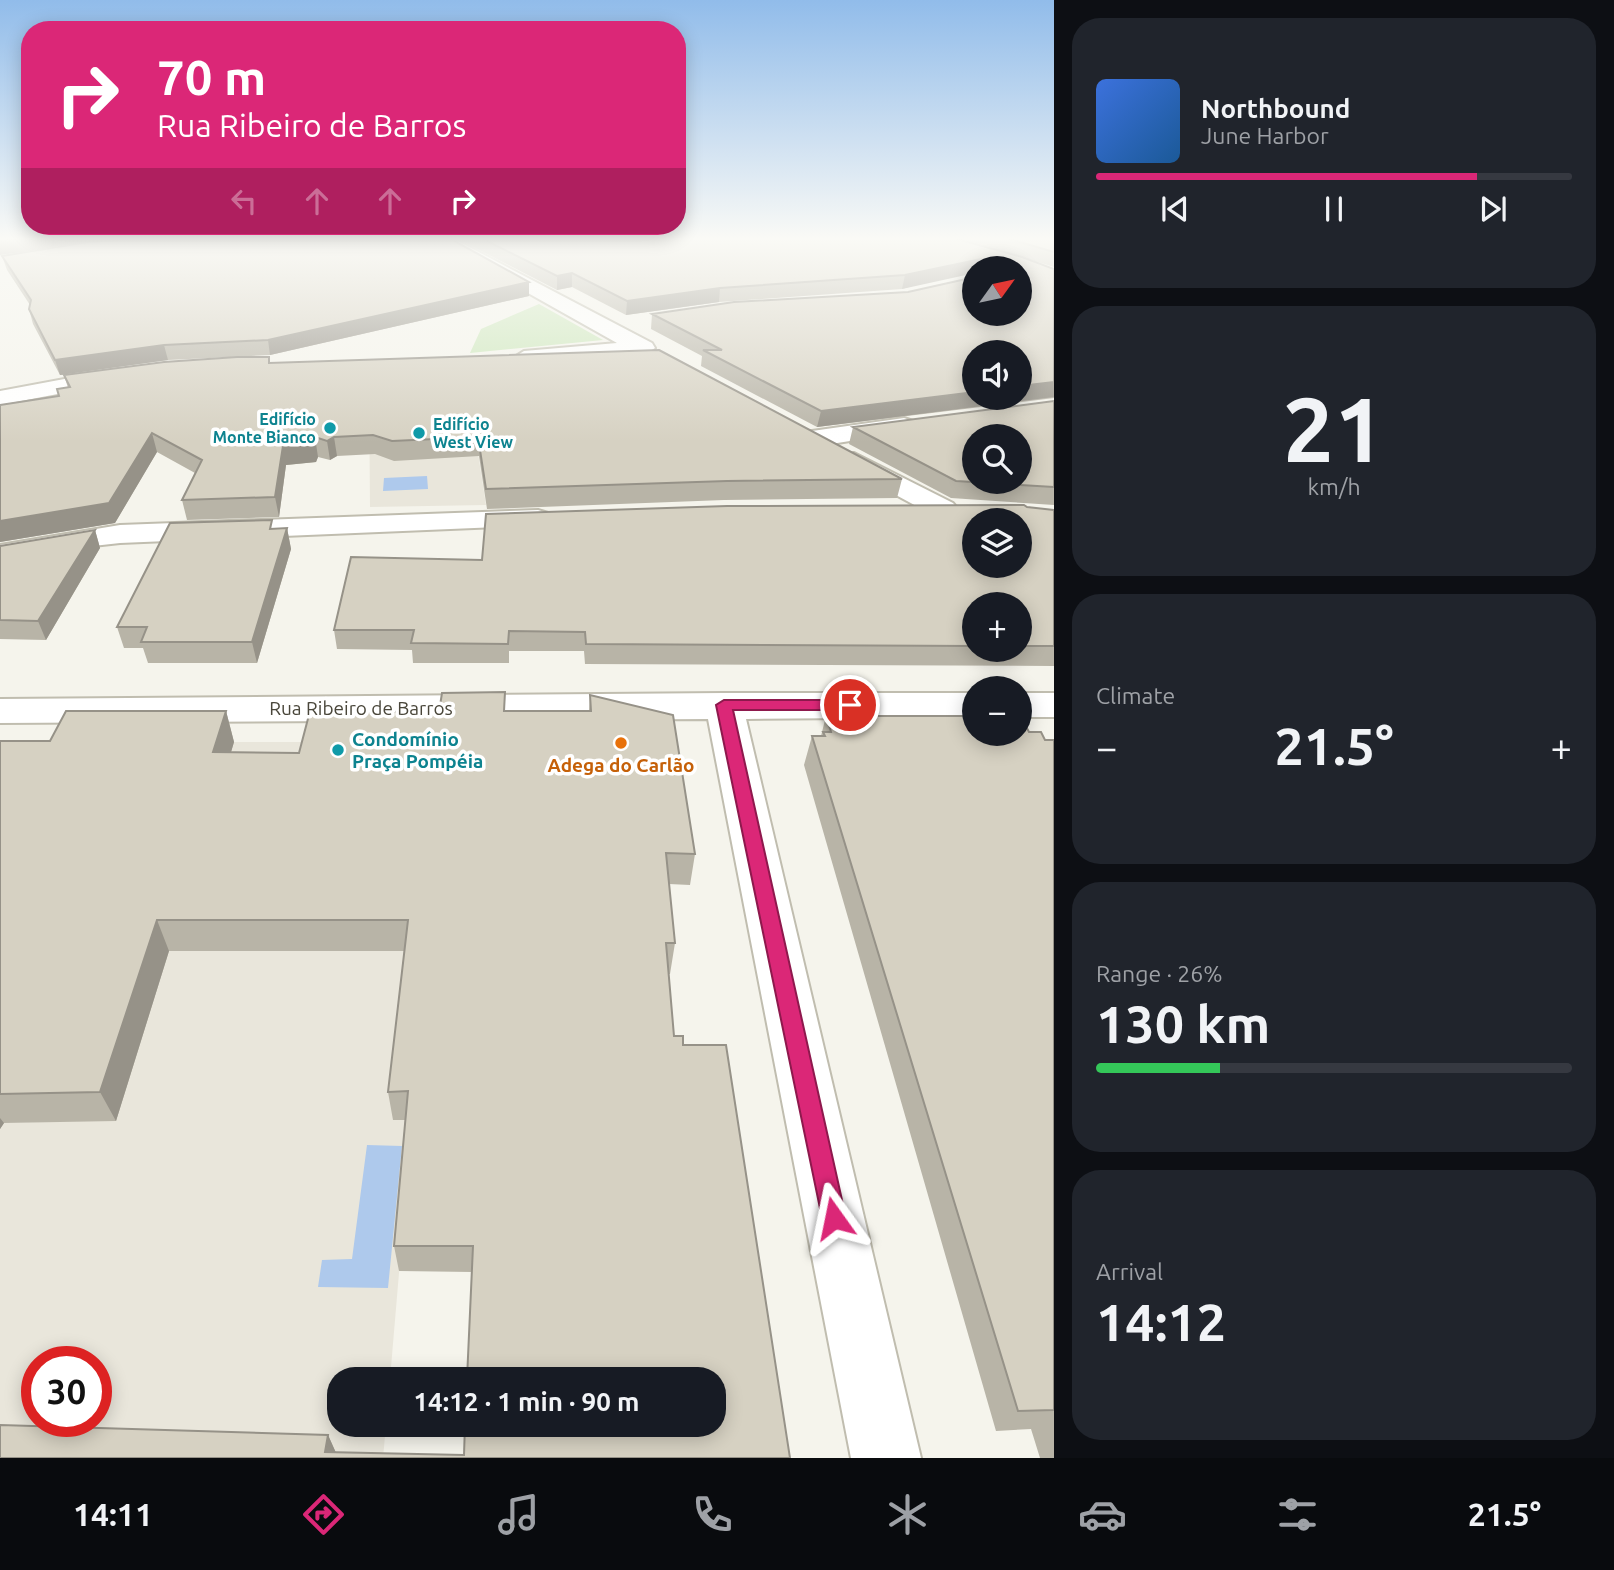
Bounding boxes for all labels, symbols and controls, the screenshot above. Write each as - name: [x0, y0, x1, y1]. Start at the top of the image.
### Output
- icon: right: [42, 49, 133, 140]
- text: 70 m: [157, 49, 266, 104]
- text: Northbound: [1201, 94, 1350, 123]
- text: Rua Ribeiro de Barros: [157, 107, 466, 143]
- text: June Harbor: [1201, 123, 1329, 148]
- icon: left: [225, 182, 263, 220]
- icon: ahead: [298, 182, 336, 220]
- icon: ahead: [371, 182, 409, 220]
- icon: right: [444, 182, 482, 220]
- icon: previous: [1156, 190, 1194, 228]
- icon: pause: [1315, 190, 1353, 228]
- icon: next: [1474, 190, 1512, 228]
- north arrow: [962, 256, 1032, 326]
- map controls: [962, 256, 1032, 746]
- button: sound: [962, 340, 1032, 410]
- text: 21: [1283, 377, 1385, 479]
- place label: Edifício Monte Bianco: [213, 410, 316, 446]
- place label: Edifício West View: [433, 415, 513, 451]
- marker: Edifício Monte Bianco: [322, 420, 338, 436]
- button: search: [962, 424, 1032, 494]
- marker: Edifício West View: [411, 425, 427, 441]
- text: km/h: [1307, 474, 1361, 499]
- button: layers: [962, 508, 1032, 578]
- button: +: [962, 592, 1032, 662]
- pin: [820, 675, 880, 735]
- button: −: [962, 676, 1032, 746]
- text: Climate: [1096, 683, 1175, 708]
- icon: arrive: [831, 686, 869, 724]
- street label: Rua Ribeiro de Barros: [269, 697, 453, 719]
- text: 21.5°: [1274, 717, 1394, 775]
- text: −: [1096, 726, 1117, 768]
- text: +: [1551, 726, 1572, 768]
- place label: Condomínio Praça Pompéia: [352, 728, 483, 772]
- marker: Adega do Carlão: [613, 735, 629, 751]
- marker: Condomínio Praça Pompéia: [330, 742, 346, 758]
- place label: Adega do Carlão: [547, 754, 695, 776]
- text: Range · 26%: [1096, 961, 1223, 986]
- text: 130 km: [1096, 995, 1270, 1053]
- position arrow: [797, 1181, 871, 1255]
- text: Arrival: [1096, 1259, 1163, 1284]
- text: 14:12: [1096, 1293, 1226, 1351]
- speed limit sign: 30: [21, 1346, 112, 1437]
- text: 14:12 · 1 min · 90 m: [413, 1387, 640, 1416]
- icon: directions: [299, 1490, 348, 1539]
- icon: music: [494, 1490, 543, 1539]
- icon: phone: [688, 1490, 737, 1539]
- icon: climate: [883, 1490, 932, 1539]
- icon: car: [1078, 1490, 1127, 1539]
- icon: filters: [1273, 1490, 1322, 1539]
- text: 14:11: [73, 1496, 153, 1532]
- text: 21.5°: [1468, 1496, 1541, 1532]

